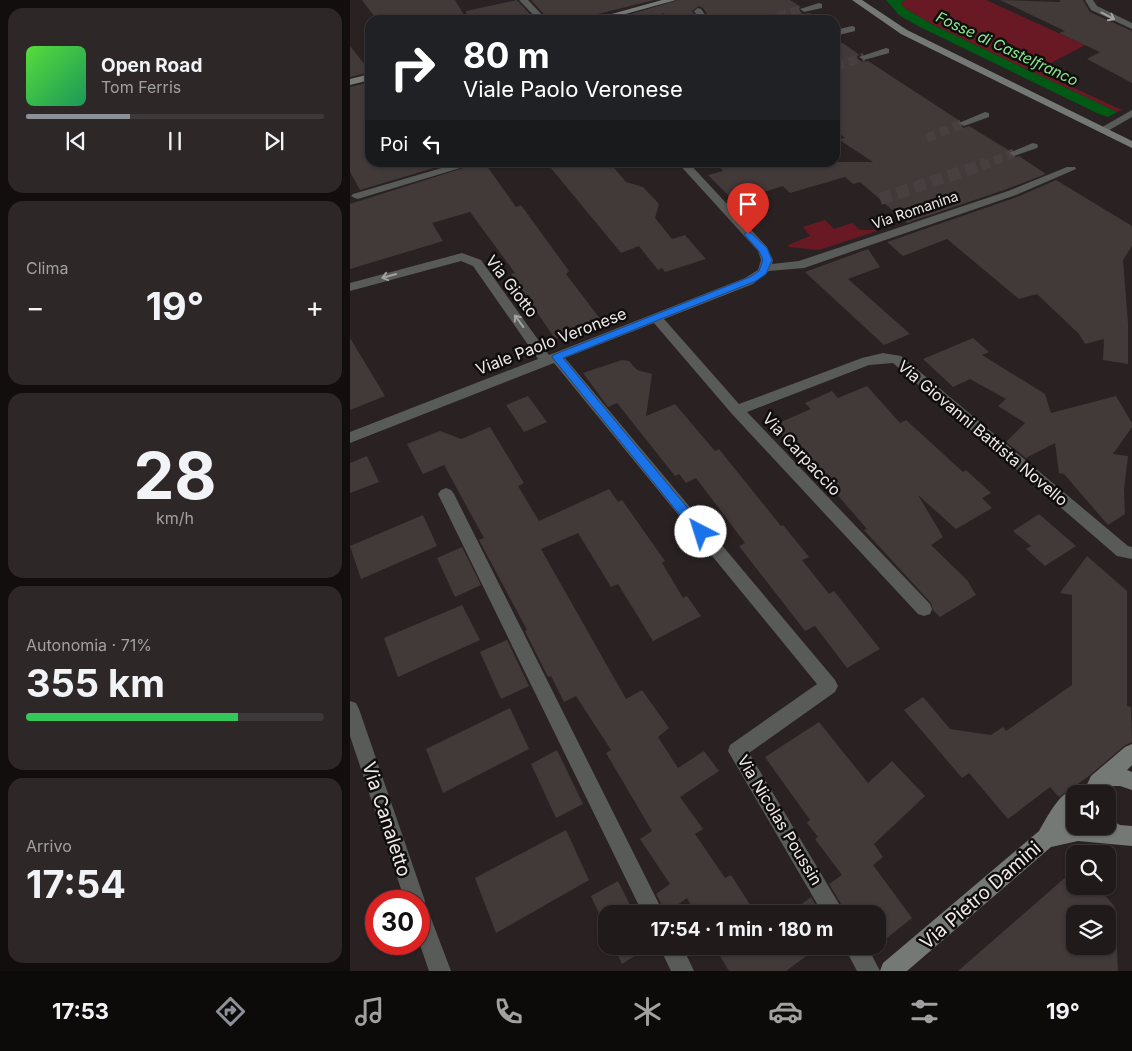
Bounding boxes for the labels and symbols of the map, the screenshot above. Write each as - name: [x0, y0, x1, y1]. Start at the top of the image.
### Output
- water label: Fosse di Castelfranco: [933, 7, 1081, 90]
- one-way arrow: [1100, 12, 1115, 21]
- pin: [727, 183, 769, 234]
- street label: Via Romanina: [870, 187, 960, 232]
- street label: Via Giotto: [482, 251, 542, 321]
- one-way arrow: [382, 271, 398, 281]
- street label: Viale Paolo Veronese: [473, 303, 629, 379]
- one-way arrow: [514, 314, 524, 328]
- street label: Via Giovanni Battista Novello: [894, 356, 1072, 510]
- street label: Via Carpaccio: [759, 408, 845, 500]
- position arrow: [674, 505, 726, 557]
- street label: Via Nicolas Poussin: [733, 751, 827, 889]
- street label: Via Canaletto: [357, 759, 416, 879]
- street label: Via Pietro Damini: [915, 837, 1046, 954]
- speed limit sign: 30: [365, 890, 430, 955]

